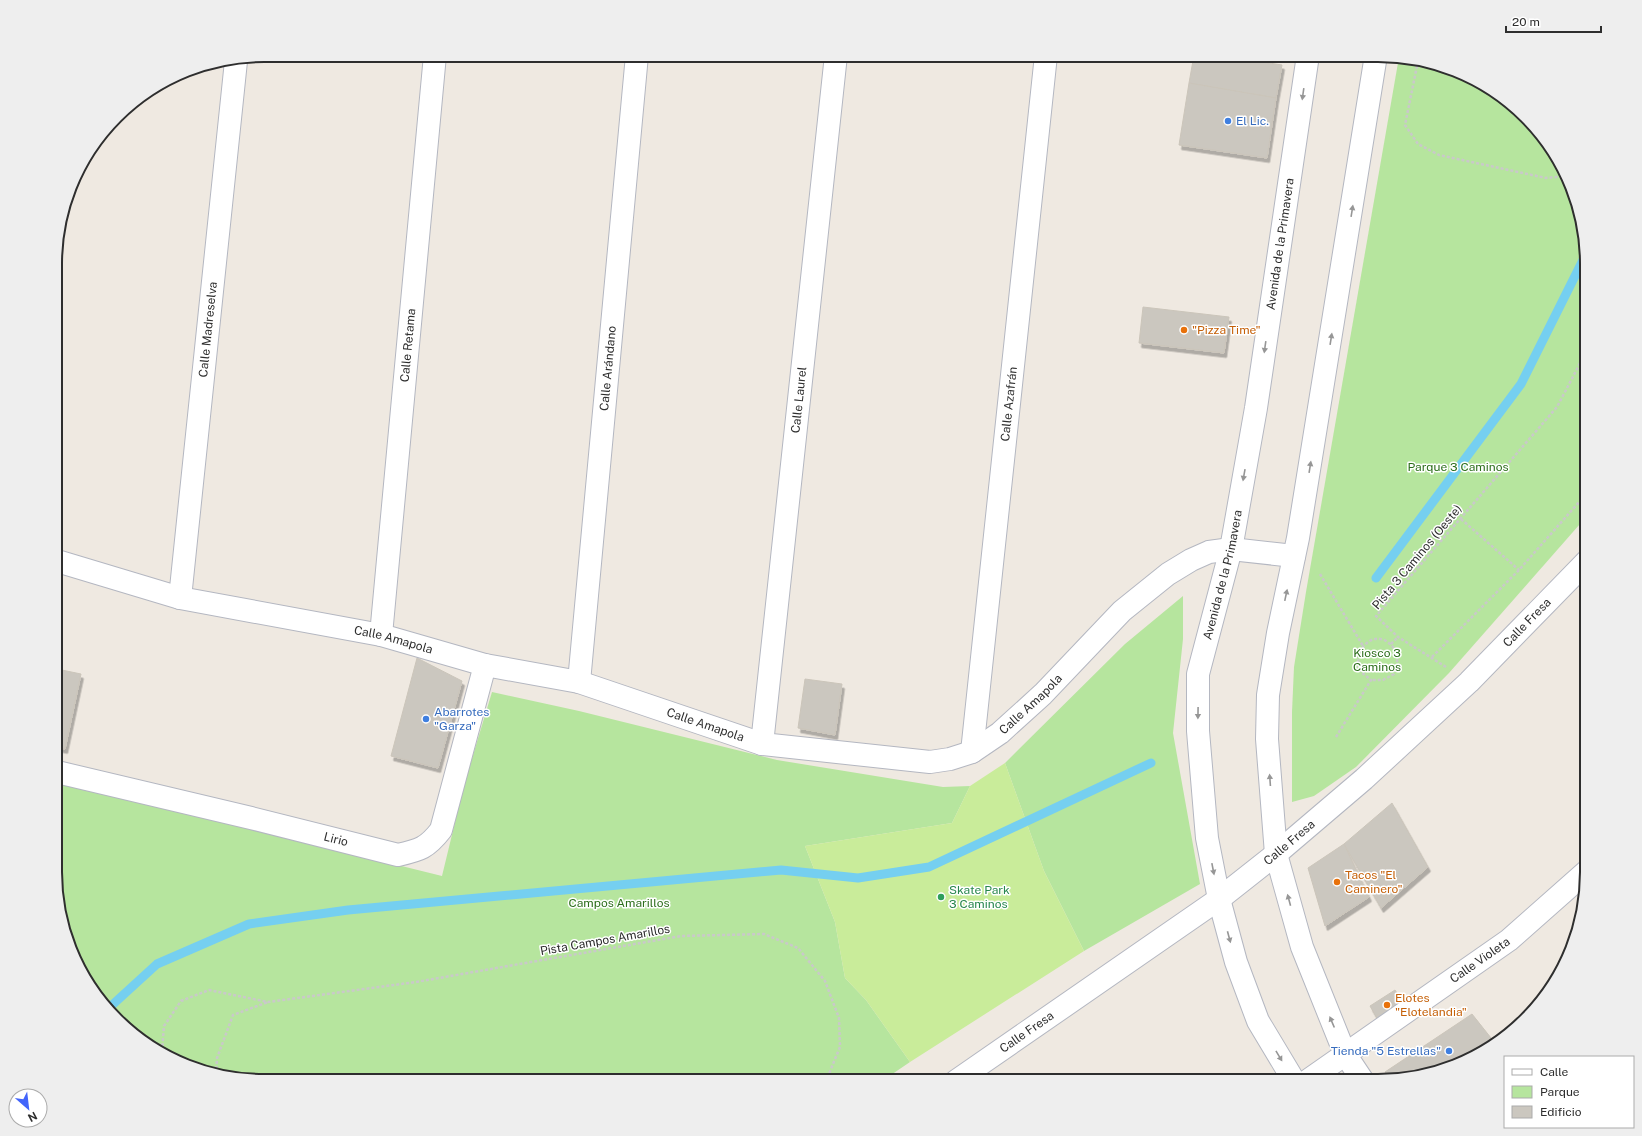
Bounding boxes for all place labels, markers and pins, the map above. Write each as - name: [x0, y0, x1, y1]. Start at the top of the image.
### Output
- place label: El Lic.: [1236, 114, 1269, 128]
- marker: El Lic.: [1223, 116, 1233, 126]
- place label: "Pizza Time": [1192, 323, 1261, 337]
- marker: "Pizza Time": [1179, 325, 1189, 335]
- place label: Abarrotes "Garza": [434, 705, 489, 733]
- marker: Abarrotes "Garza": [421, 714, 431, 724]
- place label: Tacos "El Caminero": [1345, 868, 1403, 896]
- marker: Tacos "El Caminero": [1332, 877, 1342, 887]
- place label: Skate Park 3 Caminos: [949, 883, 1010, 911]
- marker: Skate Park 3 Caminos: [936, 892, 946, 902]
- place label: Elotes "Elotelandia": [1395, 991, 1467, 1019]
- marker: Elotes "Elotelandia": [1382, 1000, 1392, 1010]
- place label: Tienda "5 Estrellas": [1331, 1044, 1441, 1058]
- marker: Tienda "5 Estrellas": [1444, 1046, 1454, 1056]

